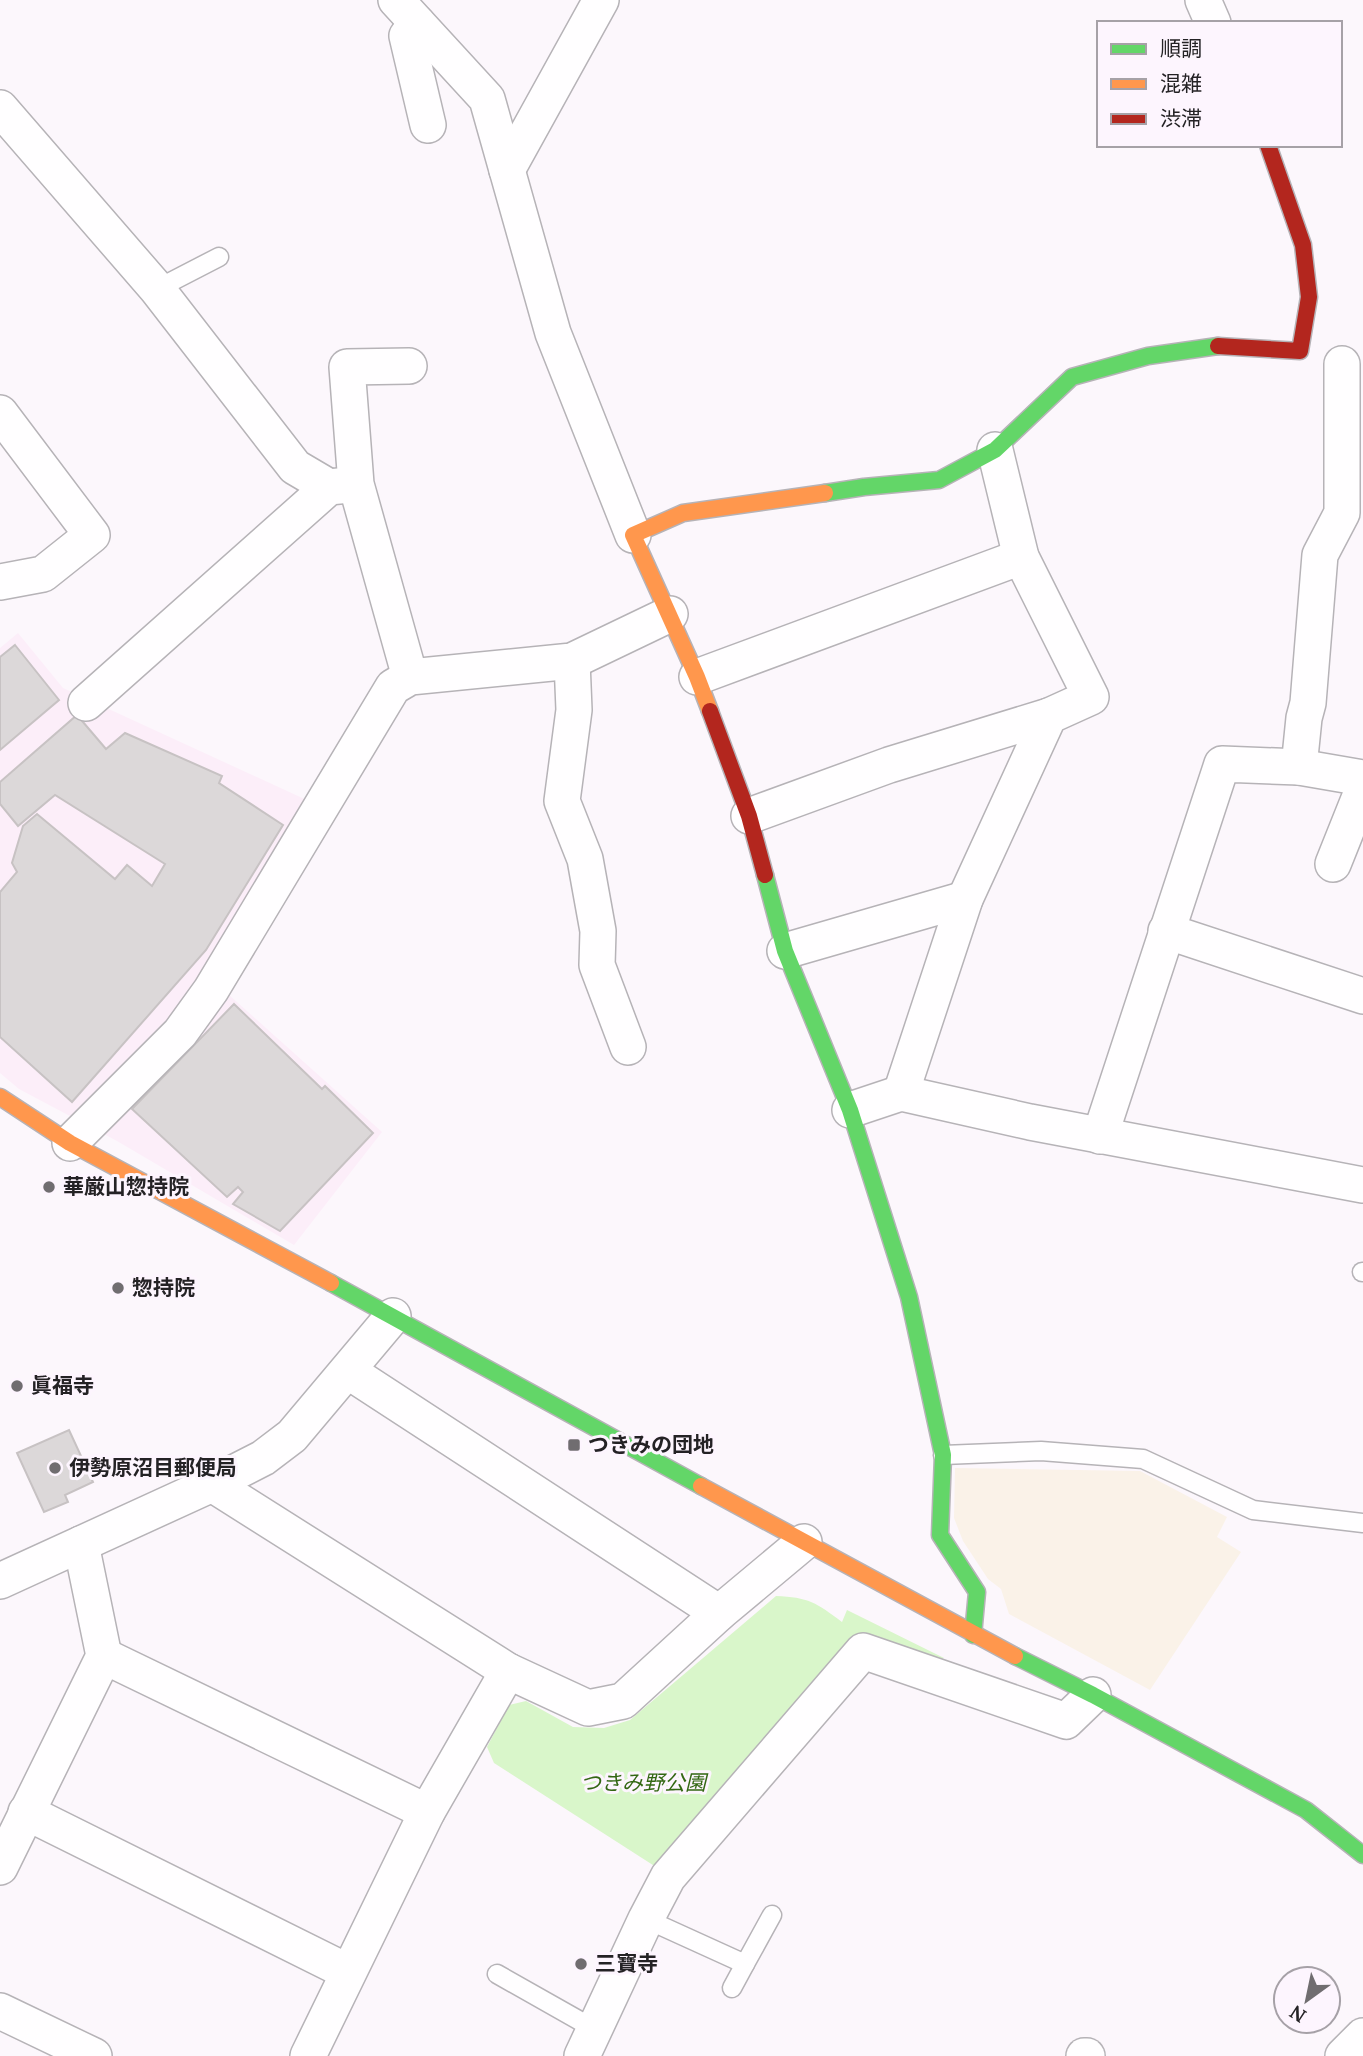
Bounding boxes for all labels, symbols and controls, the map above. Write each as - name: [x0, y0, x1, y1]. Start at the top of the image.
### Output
- legend: [1097, 21, 1342, 147]
- text: 順調: [1160, 34, 1202, 62]
- text: 混雑: [1160, 69, 1202, 97]
- text: 渋滞: [1160, 104, 1202, 132]
- place label: 華厳山惣持院: [63, 1172, 189, 1200]
- marker: 華厳山惣持院: [41, 1179, 57, 1195]
- place label: 惣持院: [132, 1273, 195, 1301]
- marker: 惣持院: [110, 1280, 126, 1296]
- place label: 眞福寺: [31, 1371, 94, 1399]
- marker: 眞福寺: [9, 1378, 25, 1394]
- place label: つきみの団地: [588, 1430, 714, 1458]
- marker: つきみの団地: [566, 1437, 582, 1453]
- place label: 伊勢原沼目郵便局: [69, 1453, 237, 1481]
- marker: 伊勢原沼目郵便局: [47, 1460, 63, 1476]
- park label: つきみ野公園: [580, 1768, 709, 1796]
- place label: 三寶寺: [595, 1949, 658, 1977]
- marker: 三寶寺: [573, 1956, 589, 1972]
- north arrow: [1272, 1965, 1342, 2035]
- text: N: [1284, 2000, 1310, 2029]

